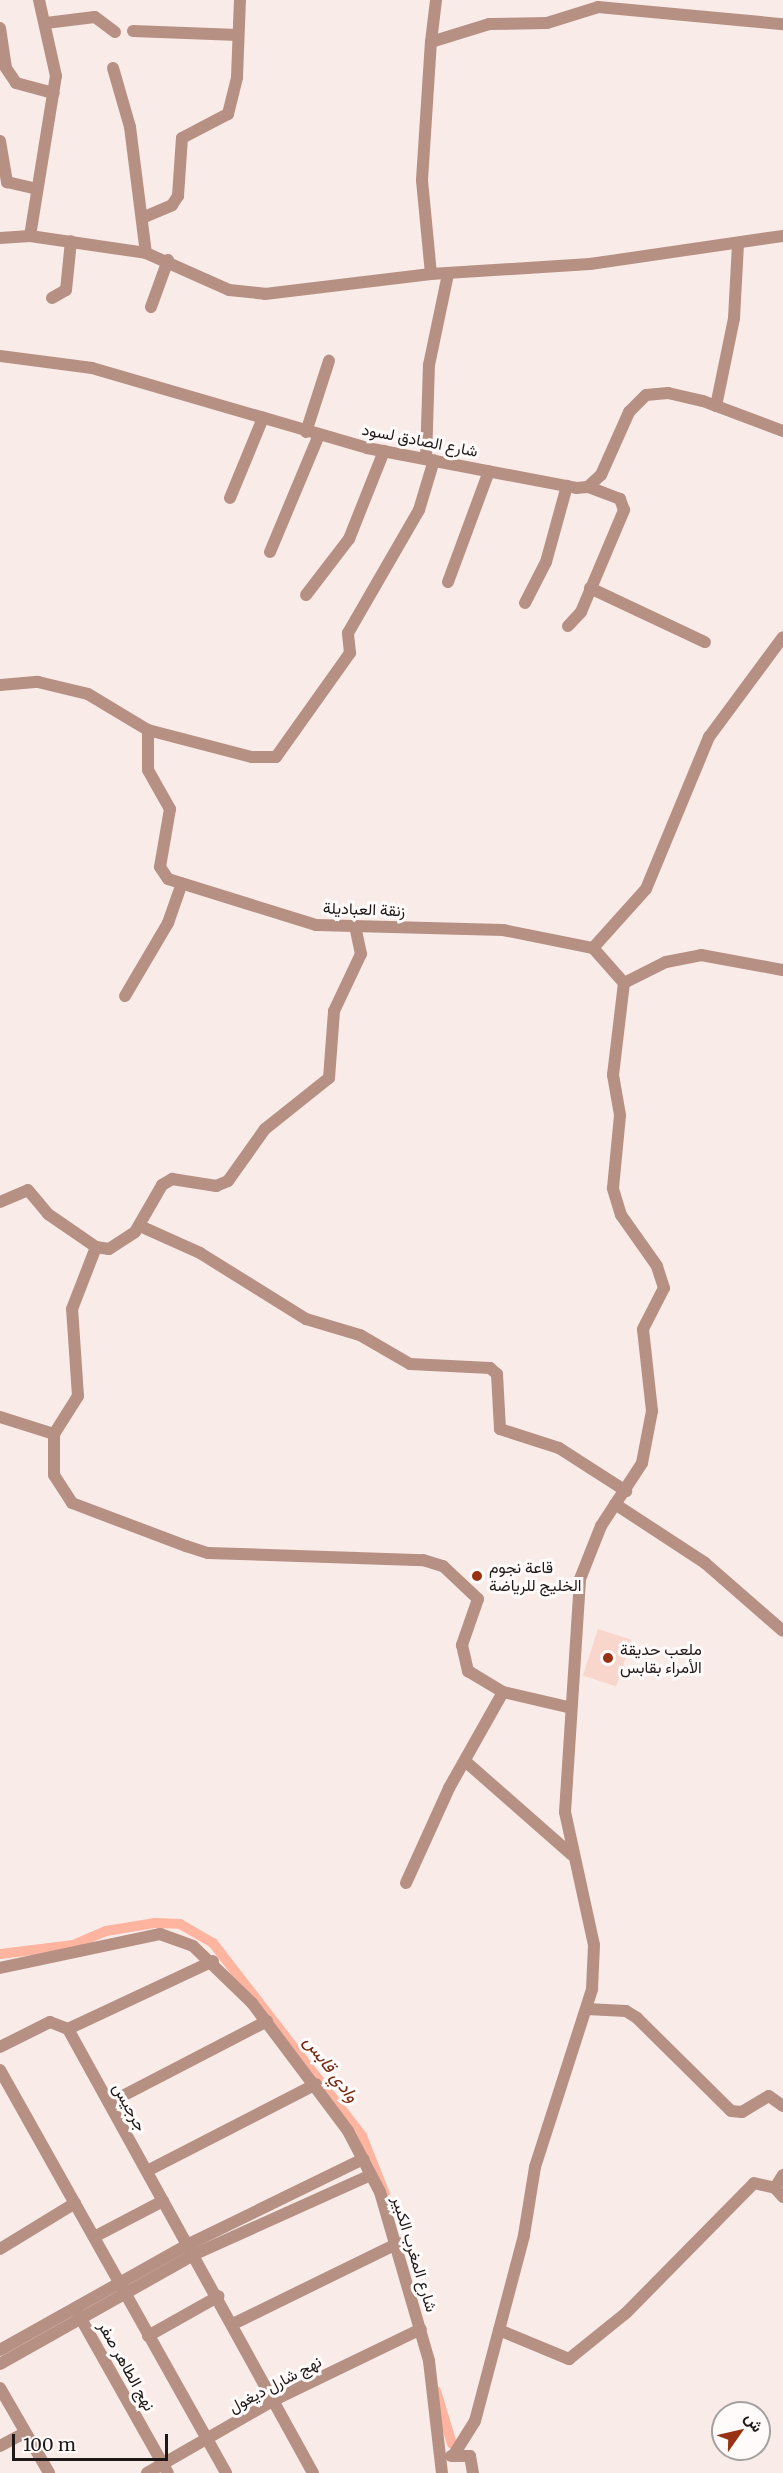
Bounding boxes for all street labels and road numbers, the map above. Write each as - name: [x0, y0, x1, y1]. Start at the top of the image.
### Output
- street label: شارع الصادق لسود: [360, 419, 480, 461]
- street label: زنقة العباديلة: [323, 898, 405, 920]
- street label: جرجيس: [109, 2080, 151, 2134]
- street label: شارع المغرب الكبير: [388, 2194, 442, 2314]
- street label: نهج الطاهر صفر: [95, 2318, 159, 2414]
- street label: نهج شارل ديغول: [225, 2352, 325, 2416]

